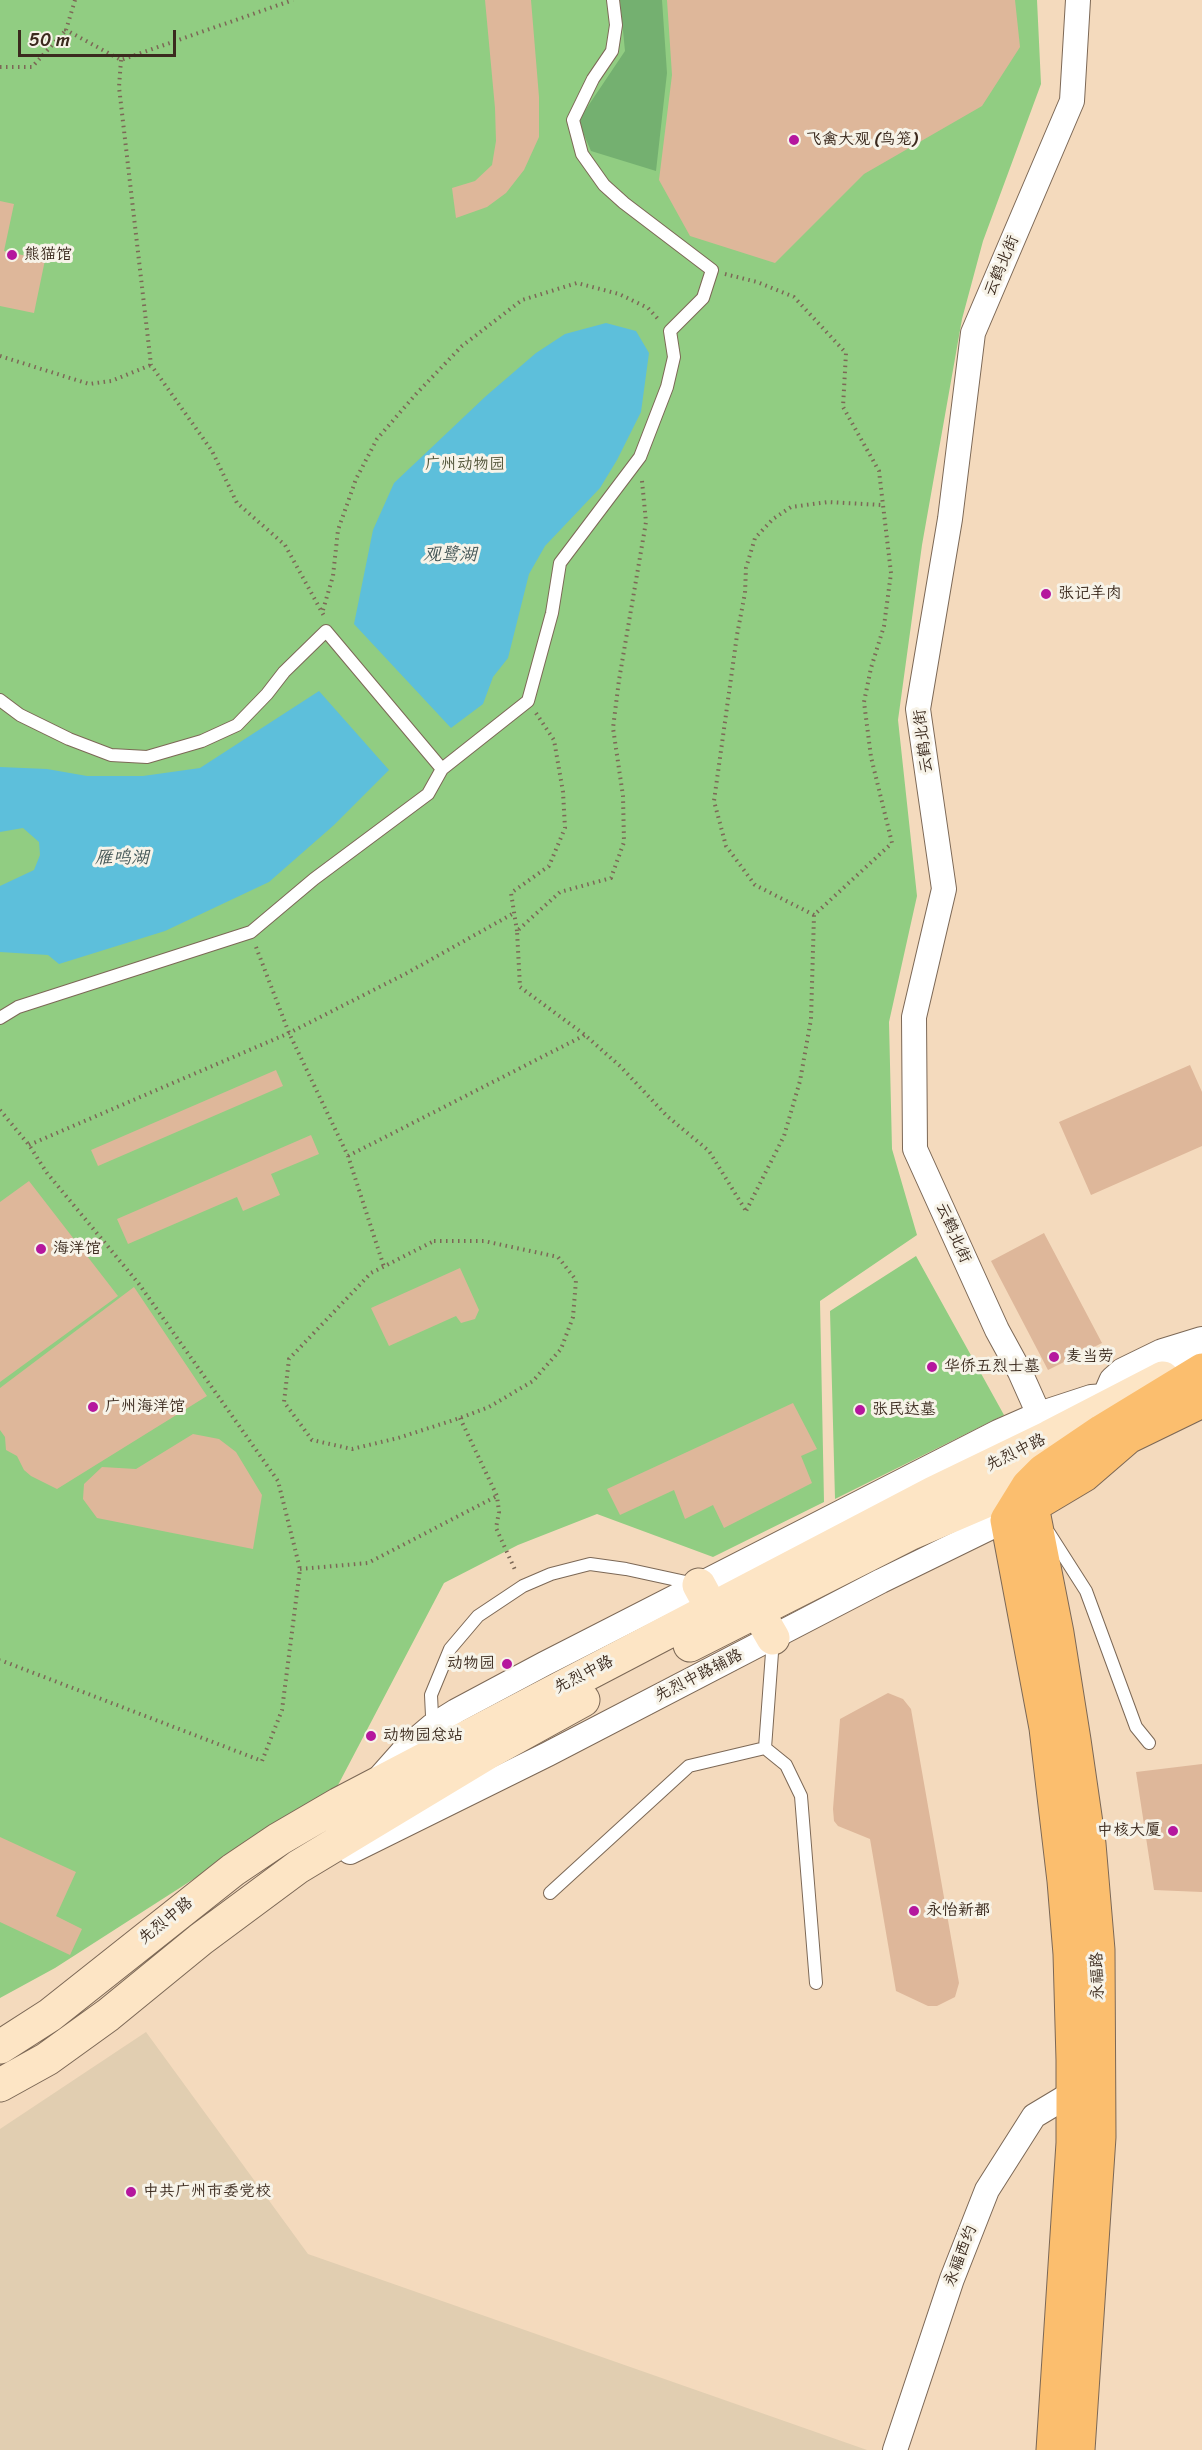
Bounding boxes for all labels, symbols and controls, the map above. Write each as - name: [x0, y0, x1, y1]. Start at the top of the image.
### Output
- scale bar: [21, 18, 178, 56]
- text: 50 m: [29, 24, 70, 56]
- place label: 飞禽大观 (鸟笼): [806, 130, 917, 150]
- marker: 飞禽大观 (鸟笼): [787, 133, 801, 147]
- street label: 云鹤北街: [981, 233, 1023, 299]
- place label: 熊猫馆: [24, 245, 72, 265]
- marker: 熊猫馆: [5, 248, 19, 262]
- park label: 广州动物园: [425, 455, 505, 475]
- water label: 观鹭湖: [423, 544, 477, 566]
- place label: 张记羊肉: [1058, 584, 1122, 604]
- marker: 张记羊肉: [1039, 587, 1053, 601]
- street label: 云鹤北街: [911, 708, 937, 774]
- water label: 雁鸣湖: [95, 847, 149, 869]
- street label: 云鹤北街: [931, 1200, 975, 1266]
- place label: 海洋馆: [53, 1239, 101, 1259]
- marker: 海洋馆: [34, 1242, 48, 1256]
- place label: 麦当劳: [1066, 1347, 1114, 1367]
- marker: 麦当劳: [1047, 1350, 1061, 1364]
- place label: 华侨五烈士墓: [944, 1357, 1040, 1377]
- marker: 华侨五烈士墓: [925, 1360, 939, 1374]
- place label: 广州海洋馆: [105, 1397, 185, 1417]
- marker: 广州海洋馆: [86, 1400, 100, 1414]
- place label: 张民达墓: [872, 1400, 936, 1420]
- marker: 张民达墓: [853, 1403, 867, 1417]
- street label: 先烈中路: [983, 1430, 1049, 1476]
- street label: 先烈中路辅路: [652, 1646, 746, 1706]
- street label: 先烈中路: [551, 1652, 617, 1698]
- place label: 动物园: [447, 1654, 495, 1674]
- marker: 动物园: [500, 1657, 514, 1671]
- place label: 动物园总站: [383, 1726, 463, 1746]
- marker: 动物园总站: [364, 1729, 378, 1743]
- place label: 中核大厦: [1097, 1821, 1161, 1841]
- marker: 中核大厦: [1166, 1824, 1180, 1838]
- street label: 先烈中路: [135, 1893, 197, 1949]
- place label: 永怡新都: [926, 1901, 990, 1921]
- marker: 永怡新都: [907, 1904, 921, 1918]
- street label: 永福路: [1088, 1952, 1108, 2000]
- place label: 中共广州市委党校: [143, 2182, 271, 2202]
- marker: 中共广州市委党校: [124, 2185, 138, 2199]
- street label: 永福西约: [941, 2223, 981, 2289]

